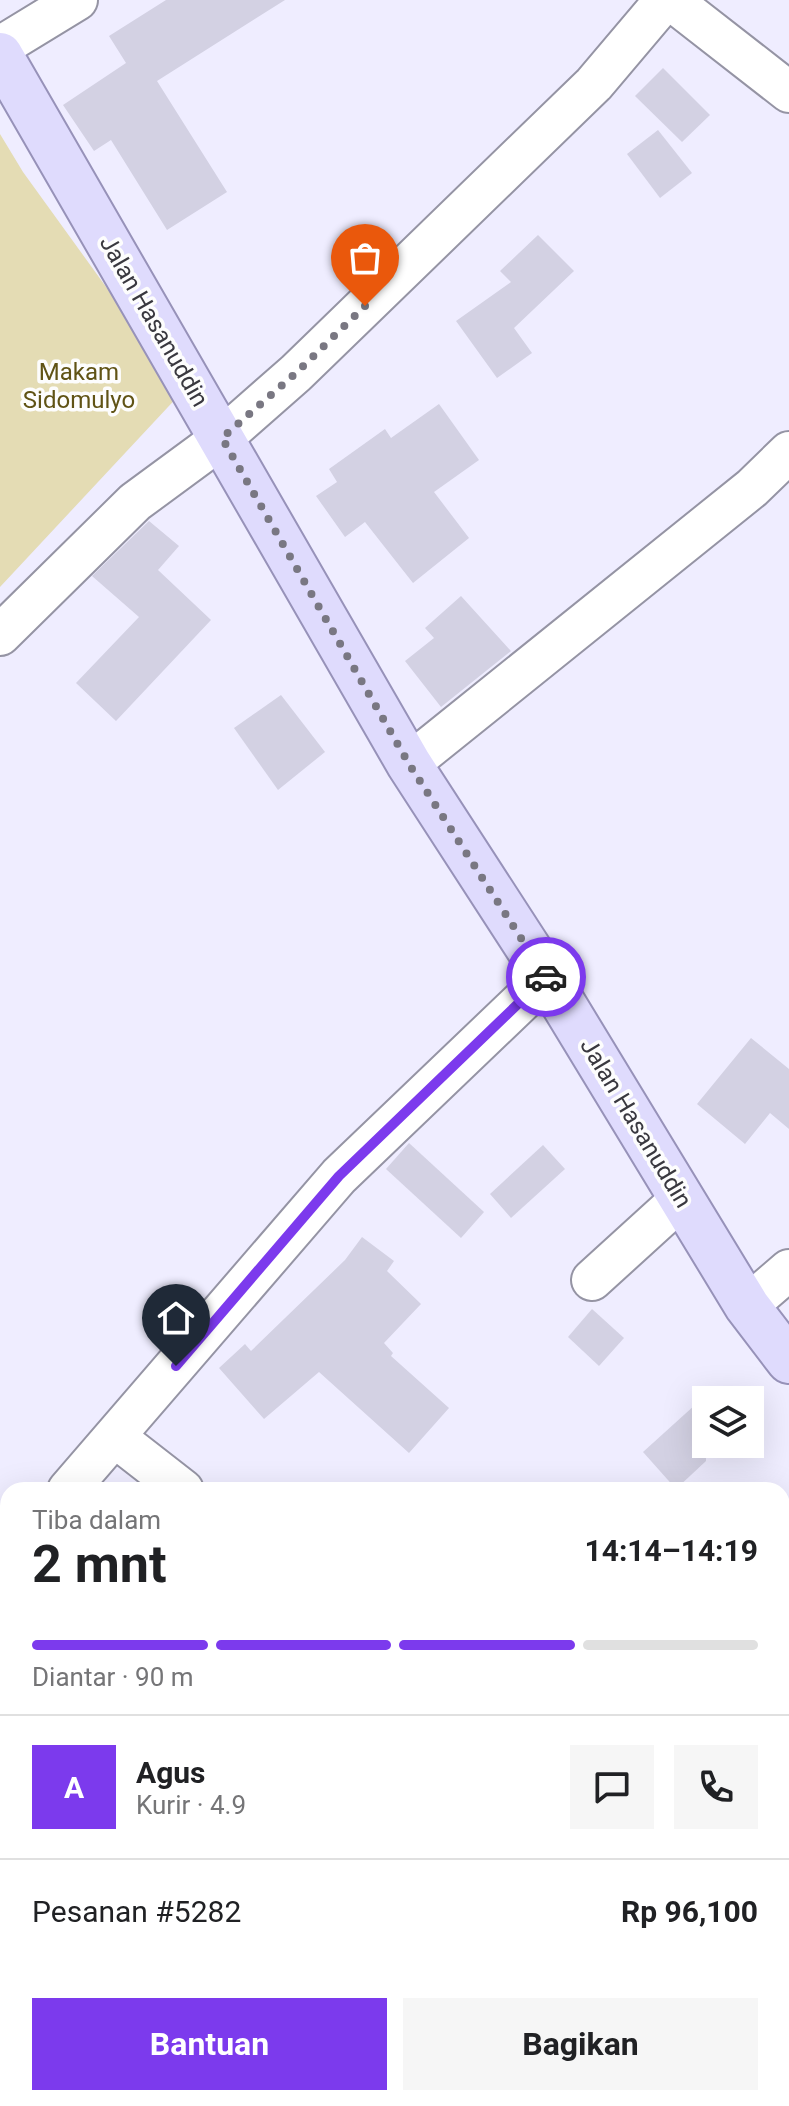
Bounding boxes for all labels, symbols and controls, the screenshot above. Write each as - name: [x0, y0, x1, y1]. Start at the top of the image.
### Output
- pin: [331, 224, 399, 306]
- street label: Jalan Hasanuddin: [94, 231, 214, 411]
- icon: bag: [343, 236, 387, 280]
- park label: Makam Sidomulyo: [23, 358, 135, 414]
- courier: [506, 937, 586, 1017]
- icon: car: [524, 955, 568, 999]
- street label: Jalan Hasanuddin: [574, 1033, 698, 1213]
- pin: [142, 1284, 210, 1366]
- icon: home: [154, 1296, 198, 1340]
- map controls: [692, 1386, 764, 1458]
- button: layers: [692, 1386, 764, 1458]
- text: Tiba dalam: [32, 1505, 161, 1535]
- text: 14:14–14:19: [584, 1533, 758, 1568]
- text: 2 mnt: [32, 1534, 167, 1595]
- text: Diantar · 90 m: [32, 1662, 194, 1692]
- button: chat: [570, 1745, 654, 1829]
- button: phone: [674, 1745, 758, 1829]
- text: Agus: [136, 1755, 206, 1790]
- text: A: [64, 1770, 84, 1805]
- text: Kurir · 4.9: [136, 1790, 246, 1820]
- text: Pesanan #5282: [32, 1894, 241, 1929]
- text: Rp 96,100: [621, 1894, 758, 1929]
- button: Bantuan: [32, 1998, 387, 2090]
- button: Bagikan: [403, 1998, 758, 2090]

